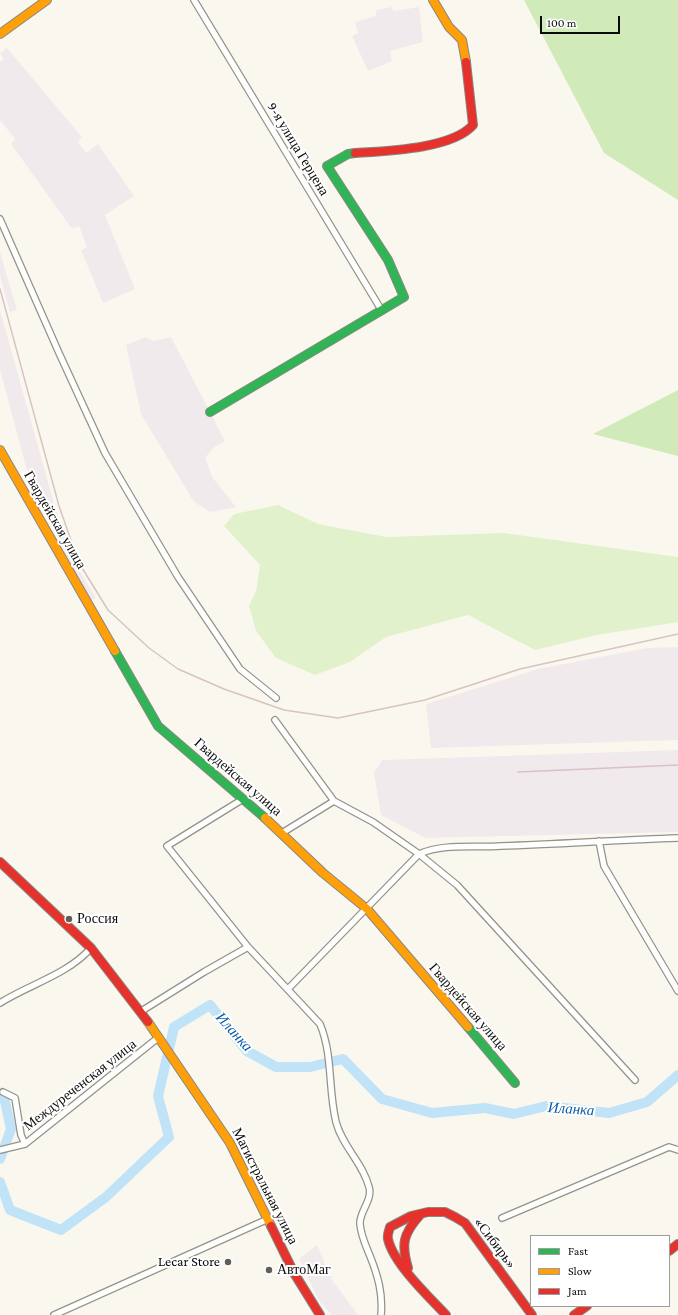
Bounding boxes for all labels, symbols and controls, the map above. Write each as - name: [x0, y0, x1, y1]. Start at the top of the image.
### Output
- scale bar: [542, 8, 622, 34]
- text: 100 m: [547, 16, 576, 30]
- street label: 9-я улица Герцена: [263, 99, 333, 199]
- street label: Гвардейская улица: [20, 468, 90, 572]
- street label: Гвардейская улица: [191, 734, 285, 820]
- place label: Россия: [77, 911, 118, 927]
- marker: Россия: [64, 914, 74, 924]
- street label: Гвардейская улица: [425, 960, 511, 1054]
- water label: Иланка: [212, 1009, 256, 1055]
- street label: Междуреченская улица: [20, 1036, 140, 1134]
- water label: Иланка: [547, 1098, 595, 1120]
- street label: Магистральная улица: [228, 1125, 302, 1247]
- street label: «Сибирь»: [470, 1214, 520, 1272]
- legend: [530, 1235, 670, 1307]
- text: Fast: [568, 1244, 588, 1258]
- place label: Lecar Store: [158, 1254, 220, 1270]
- marker: Lecar Store: [223, 1257, 233, 1267]
- place label: АвтоМаг: [277, 1262, 331, 1278]
- text: Slow: [568, 1264, 592, 1278]
- marker: АвтоМаг: [264, 1265, 274, 1275]
- text: Jam: [568, 1284, 587, 1298]

